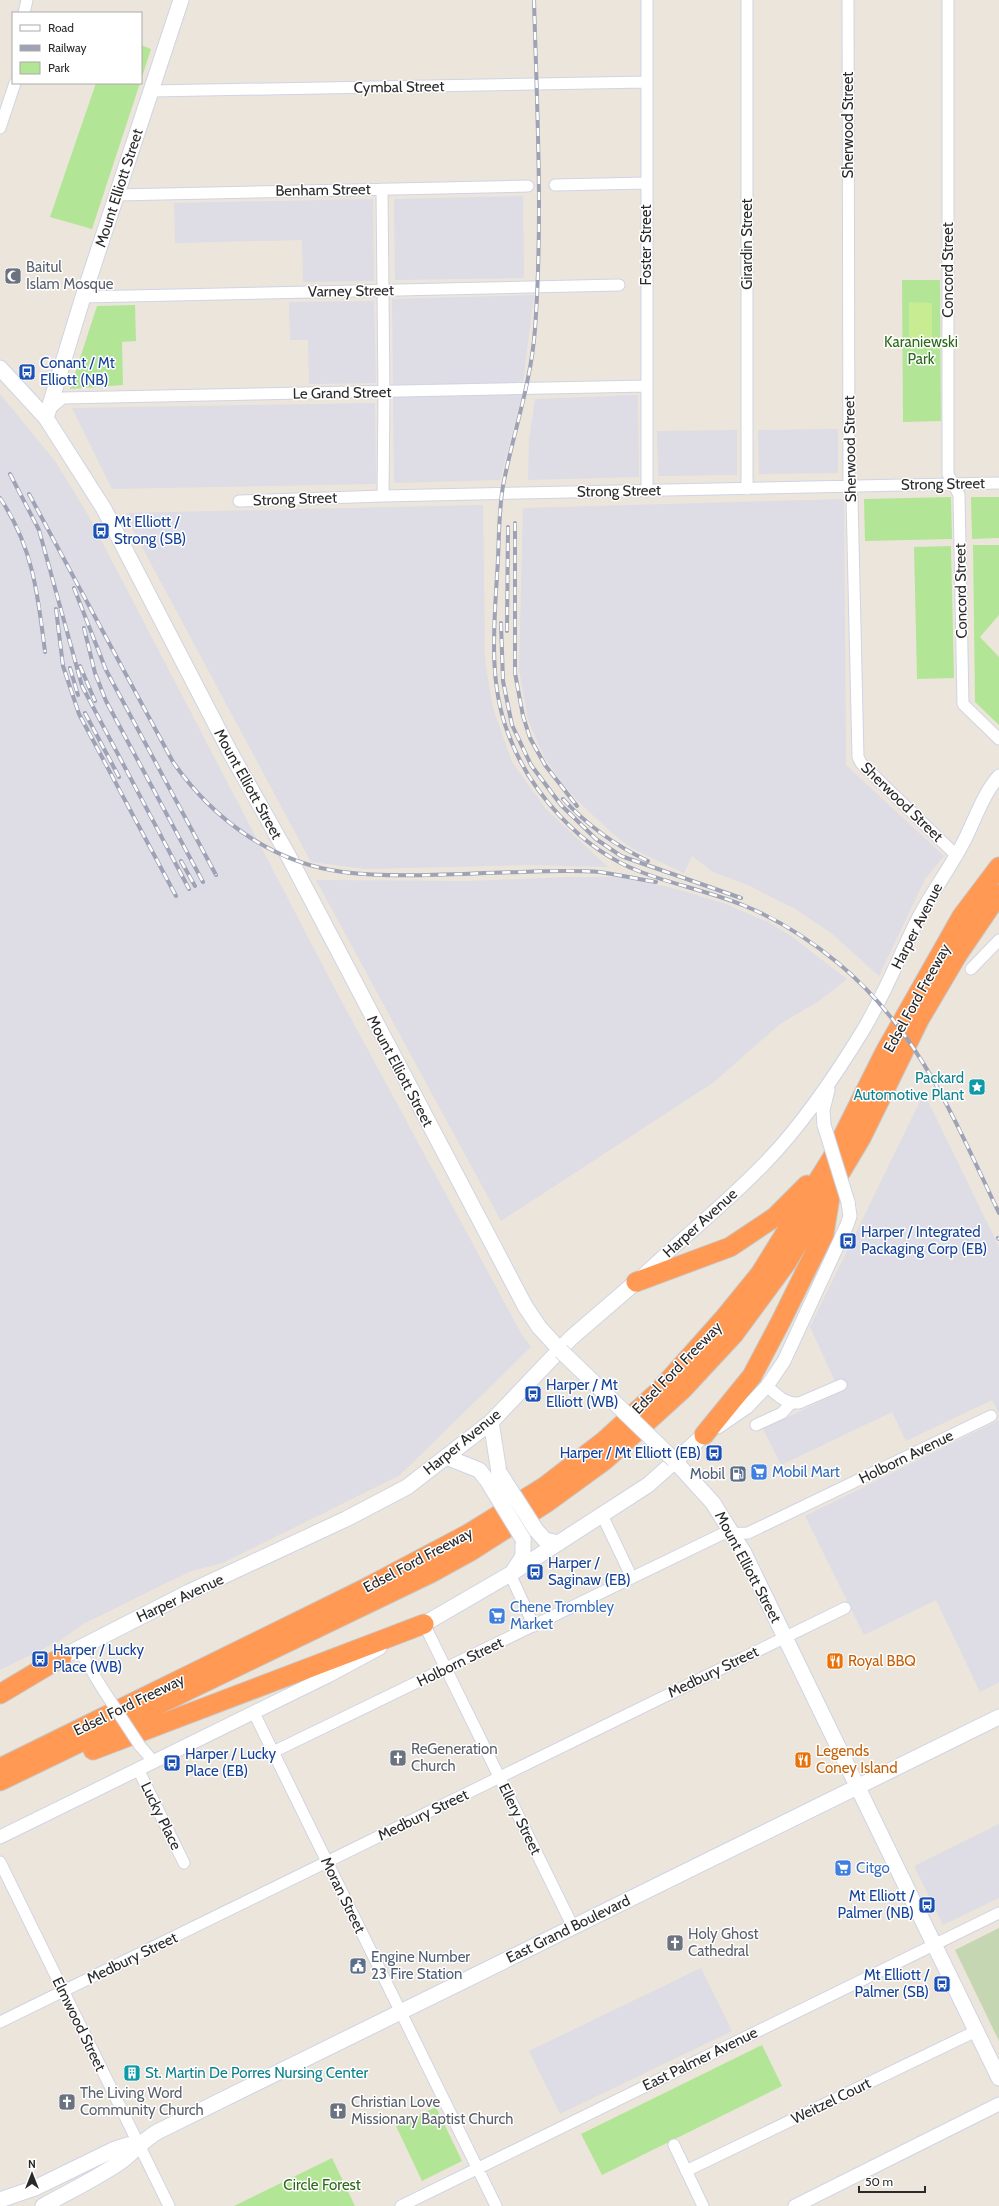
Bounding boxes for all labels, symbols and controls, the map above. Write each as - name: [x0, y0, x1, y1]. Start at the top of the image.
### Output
- legend: [12, 12, 142, 84]
- text: Road: [48, 20, 74, 35]
- text: Railway: [48, 40, 86, 55]
- text: Park: [48, 60, 70, 75]
- street label: Sherwood Street: [839, 72, 857, 178]
- street label: Cymbal Street: [353, 77, 445, 97]
- street label: Mount Elliott Street: [91, 126, 147, 250]
- street label: Benham Street: [275, 180, 371, 200]
- street label: Girardin Street: [738, 198, 756, 290]
- street label: Foster Street: [637, 205, 655, 285]
- street label: Concord Street: [939, 222, 957, 318]
- place label: Baitul Islam Mosque: [26, 258, 114, 293]
- mosque icon: Baitul Islam Mosque: [3, 266, 23, 286]
- street label: Varney Street: [308, 281, 394, 301]
- park label: Karaniewski Park: [884, 333, 958, 368]
- place label: Conant / Mt Elliott (NB): [40, 354, 115, 389]
- bus stop icon: Conant / Mt Elliott (NB): [17, 362, 37, 382]
- street label: Le Grand Street: [292, 383, 392, 403]
- street label: Sherwood Street: [840, 395, 860, 503]
- street label: Strong Street: [901, 474, 985, 494]
- street label: Strong Street: [577, 481, 661, 501]
- street label: Strong Street: [253, 489, 337, 509]
- place label: Mt Elliott / Strong (SB): [114, 513, 186, 548]
- bus stop icon: Mt Elliott / Strong (SB): [91, 521, 111, 541]
- street label: Concord Street: [951, 543, 971, 639]
- street label: Mount Elliott Street: [210, 726, 286, 842]
- street label: Sherwood Street: [857, 758, 947, 846]
- street label: Harper Avenue: [888, 880, 947, 972]
- street label: Edsel Ford Freeway: [880, 940, 954, 1055]
- street label: Mount Elliott Street: [363, 1012, 437, 1130]
- place label: Packard Automotive Plant: [853, 1069, 964, 1104]
- place icon: Packard Automotive Plant: [967, 1077, 987, 1097]
- street label: Harper Avenue: [659, 1185, 741, 1261]
- place label: Harper / Integrated Packaging Corp (EB): [861, 1223, 987, 1258]
- bus stop icon: Harper / Integrated Packaging Corp (EB): [838, 1231, 858, 1251]
- street label: Edsel Ford Freeway: [628, 1318, 726, 1418]
- place label: Harper / Mt Elliott (WB): [546, 1376, 618, 1411]
- bus stop icon: Harper / Mt Elliott (WB): [523, 1384, 543, 1404]
- street label: Harper Avenue: [420, 1405, 504, 1479]
- street label: Holborn Avenue: [856, 1426, 956, 1488]
- bus stop icon: Harper / Mt Elliott (EB): [704, 1443, 724, 1463]
- place label: Harper / Mt Elliott (EB): [560, 1444, 701, 1462]
- supermarket icon: Mobil Mart: [749, 1462, 769, 1482]
- place label: Mobil Mart: [772, 1463, 840, 1481]
- fuel station icon: Mobil: [728, 1464, 748, 1484]
- place label: Mobil: [690, 1465, 725, 1483]
- street label: Mount Elliott Street: [711, 1508, 785, 1626]
- street label: Edsel Ford Freeway: [360, 1523, 476, 1596]
- place label: Harper / Saginaw (EB): [548, 1554, 631, 1589]
- bus stop icon: Harper / Saginaw (EB): [525, 1562, 545, 1582]
- street label: Harper Avenue: [134, 1570, 227, 1626]
- place label: Chene Trombley Market: [510, 1598, 615, 1633]
- supermarket icon: Chene Trombley Market: [487, 1606, 507, 1626]
- street label: Holborn Street: [414, 1633, 506, 1691]
- place label: Harper / Lucky Place (WB): [53, 1641, 145, 1676]
- street label: Medbury Street: [665, 1642, 761, 1702]
- bus stop icon: Harper / Lucky Place (WB): [30, 1649, 50, 1669]
- restaurant icon: Royal BBQ: [825, 1651, 845, 1671]
- place label: Royal BBQ: [848, 1652, 916, 1670]
- street label: Edsel Ford Freeway: [71, 1670, 188, 1740]
- place label: ReGeneration Church: [411, 1740, 498, 1775]
- place label: Legends Coney Island: [816, 1742, 898, 1777]
- place label: Harper / Lucky Place (EB): [185, 1745, 277, 1780]
- church icon: ReGeneration Church: [388, 1748, 408, 1768]
- restaurant icon: Legends Coney Island: [793, 1750, 813, 1770]
- bus stop icon: Harper / Lucky Place (EB): [162, 1753, 182, 1773]
- street label: Lucky Place: [137, 1779, 185, 1853]
- street label: Ellery Street: [495, 1780, 545, 1858]
- street label: Medbury Street: [375, 1785, 471, 1845]
- street label: Moran Street: [317, 1854, 369, 1936]
- supermarket icon: Citgo: [833, 1858, 853, 1878]
- place label: Citgo: [856, 1859, 890, 1877]
- place label: Mt Elliott / Palmer (NB): [838, 1887, 915, 1922]
- street label: East Grand Boulevard: [503, 1891, 633, 1967]
- bus stop icon: Mt Elliott / Palmer (NB): [917, 1895, 937, 1915]
- place label: Holy Ghost Cathedral: [688, 1925, 759, 1960]
- street label: Medbury Street: [84, 1928, 180, 1988]
- church icon: Holy Ghost Cathedral: [665, 1933, 685, 1953]
- place label: Engine Number 23 Fire Station: [371, 1948, 470, 1983]
- public building icon: Engine Number 23 Fire Station: [348, 1956, 368, 1976]
- place label: Mt Elliott / Palmer (SB): [854, 1966, 930, 2001]
- street label: Elmwood Street: [48, 1974, 110, 2074]
- bus stop icon: Mt Elliott / Palmer (SB): [932, 1974, 952, 1994]
- street label: East Palmer Avenue: [640, 2023, 761, 2095]
- building icon: St. Martin De Porres Nursing Center: [122, 2063, 142, 2083]
- place label: St. Martin De Porres Nursing Center: [145, 2064, 368, 2082]
- street label: Weitzel Court: [788, 2074, 874, 2128]
- place label: The Living Word Community Church: [80, 2084, 204, 2119]
- church icon: The Living Word Community Church: [57, 2092, 77, 2112]
- place label: Christian Love Missionary Baptist Church: [351, 2093, 513, 2128]
- church icon: Christian Love Missionary Baptist Church: [328, 2101, 348, 2121]
- north arrow: [12, 2154, 52, 2194]
- text: N: [28, 2157, 36, 2171]
- scale bar: [859, 2168, 925, 2194]
- text: 50 m: [865, 2174, 893, 2189]
- park label: Circle Forest: [283, 2176, 361, 2194]

